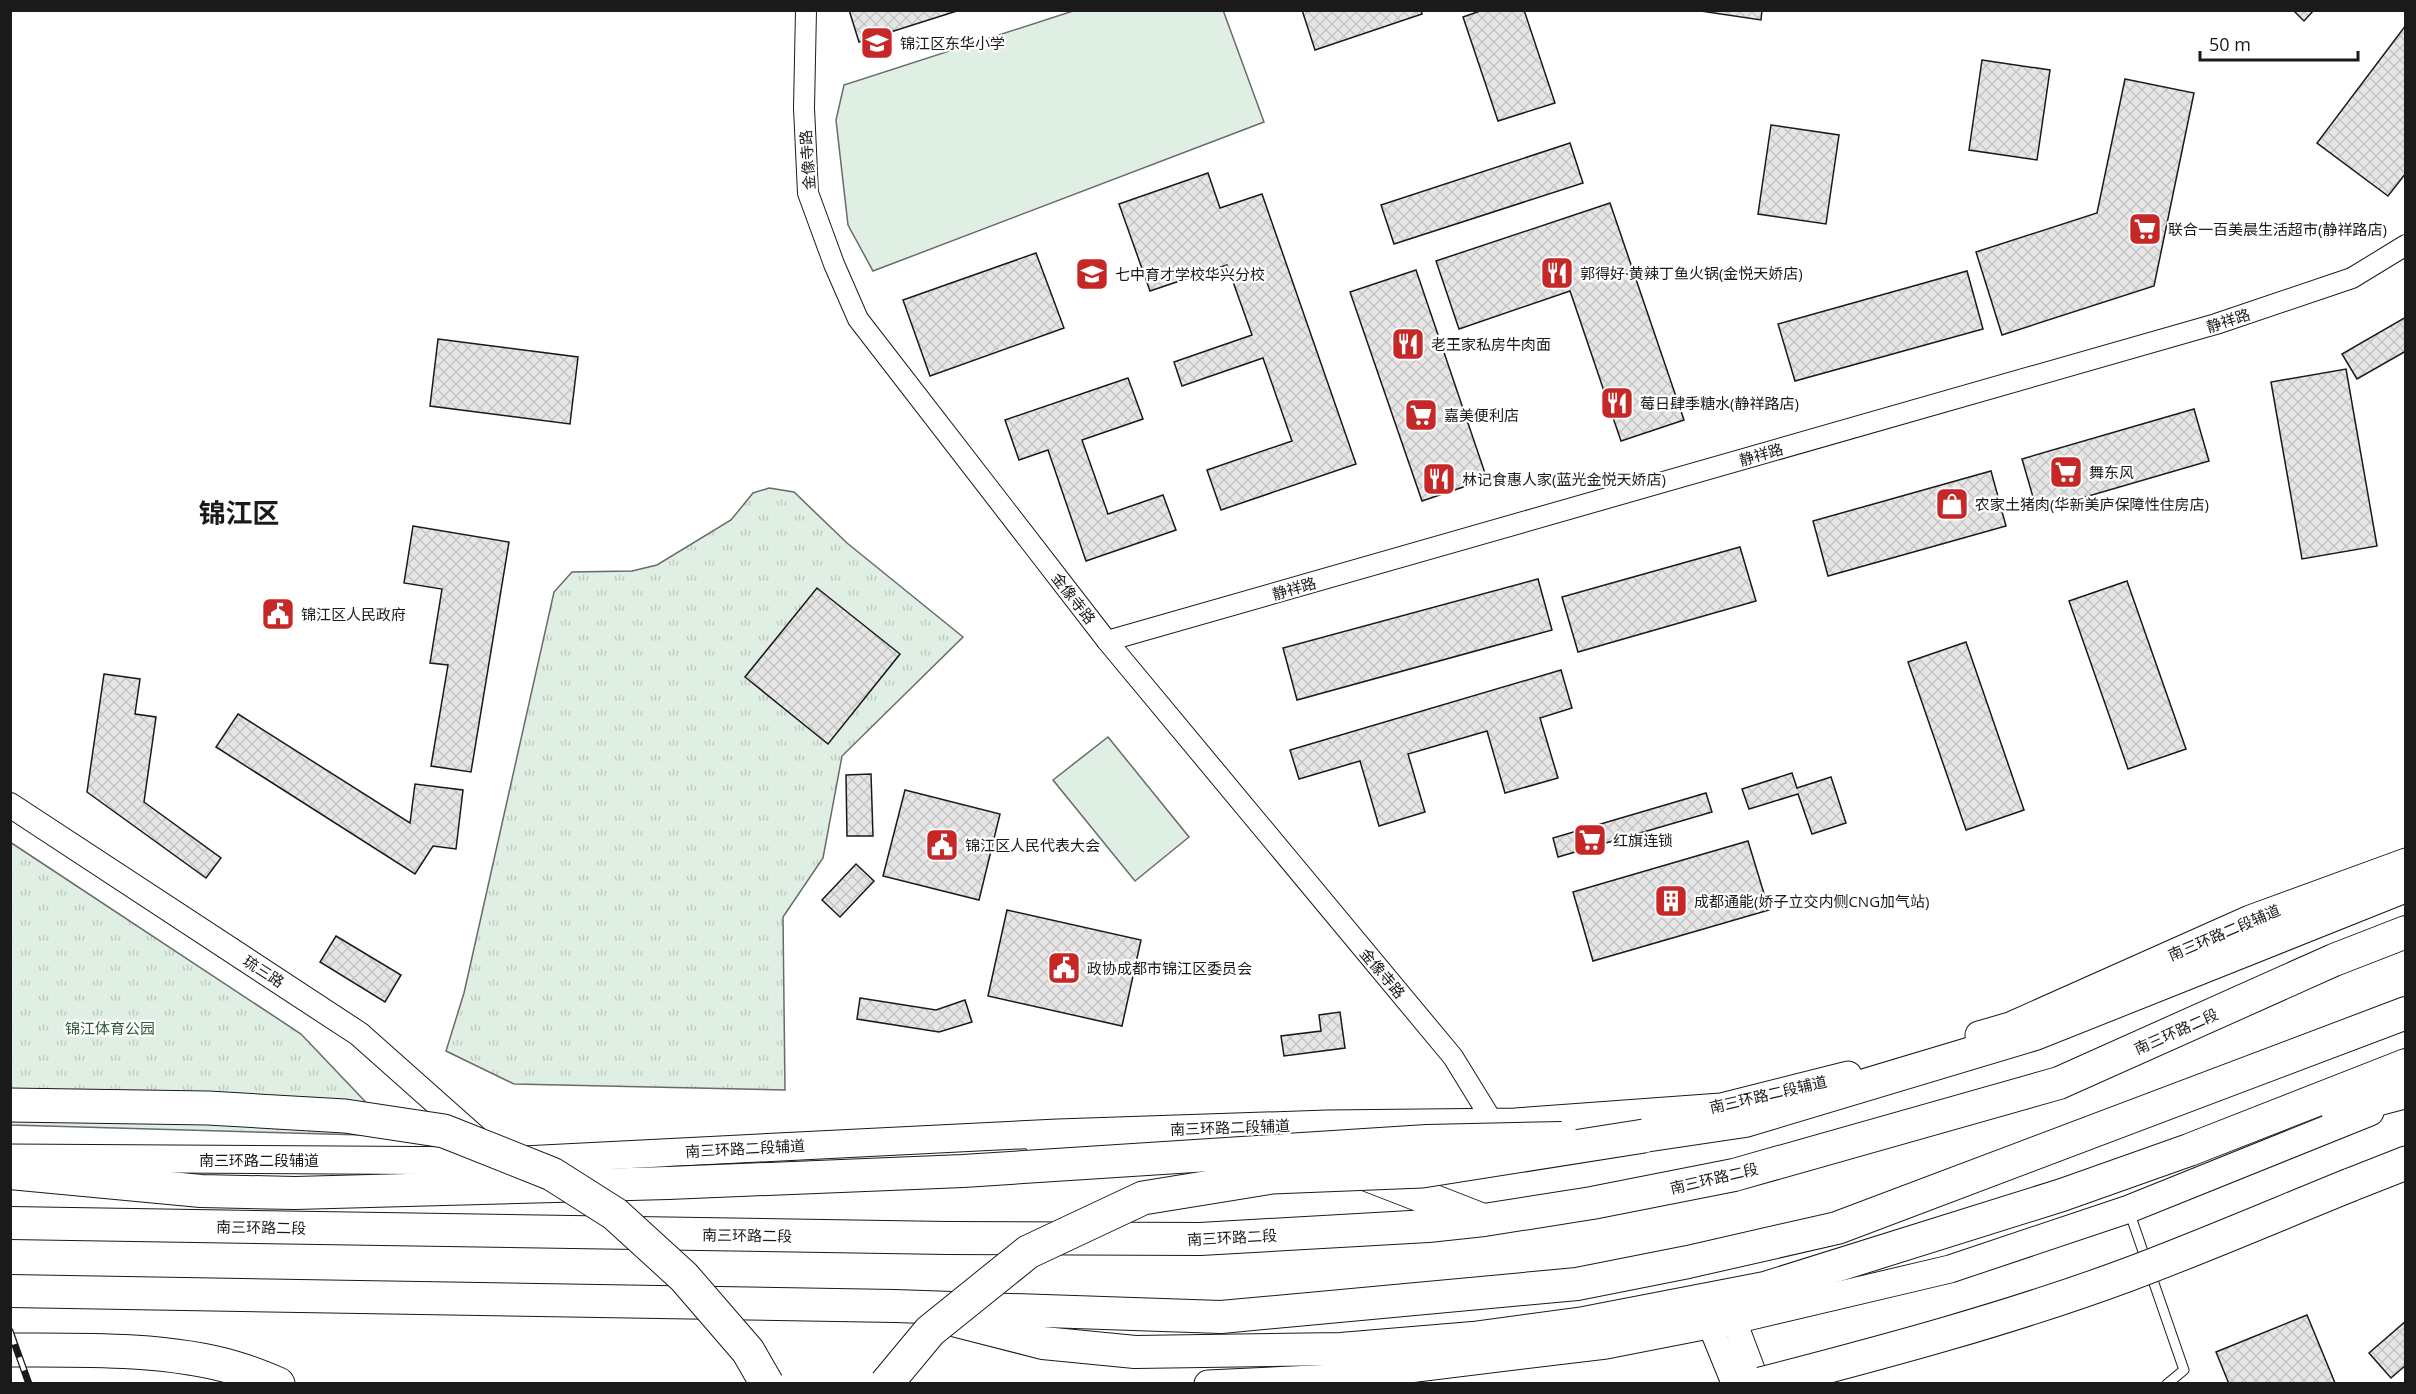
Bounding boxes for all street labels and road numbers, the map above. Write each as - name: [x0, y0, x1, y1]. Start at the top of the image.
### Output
- street label: 金像寺路: [795, 129, 819, 191]
- street label: 静祥路: [2204, 304, 2252, 336]
- street label: 静祥路: [1737, 438, 1785, 470]
- street label: 金像寺路: [1048, 568, 1100, 628]
- street label: 静祥路: [1270, 572, 1318, 604]
- street label: 南三环路二段辅道: [2165, 899, 2283, 965]
- street label: 金像寺路: [1356, 944, 1410, 1002]
- street label: 琉三路: [240, 950, 288, 992]
- street label: 南三环路二段: [2131, 1004, 2221, 1058]
- street label: 南三环路二段辅道: [1707, 1071, 1829, 1117]
- street label: 南三环路二段辅道: [1170, 1115, 1290, 1139]
- street label: 南三环路二段辅道: [685, 1135, 805, 1161]
- street label: 南三环路二段辅道: [199, 1150, 319, 1170]
- street label: 南三环路二段: [1668, 1158, 1760, 1198]
- street label: 南三环路二段: [216, 1216, 306, 1238]
- street label: 南三环路二段: [702, 1224, 792, 1246]
- street label: 南三环路二段: [1187, 1225, 1277, 1249]

